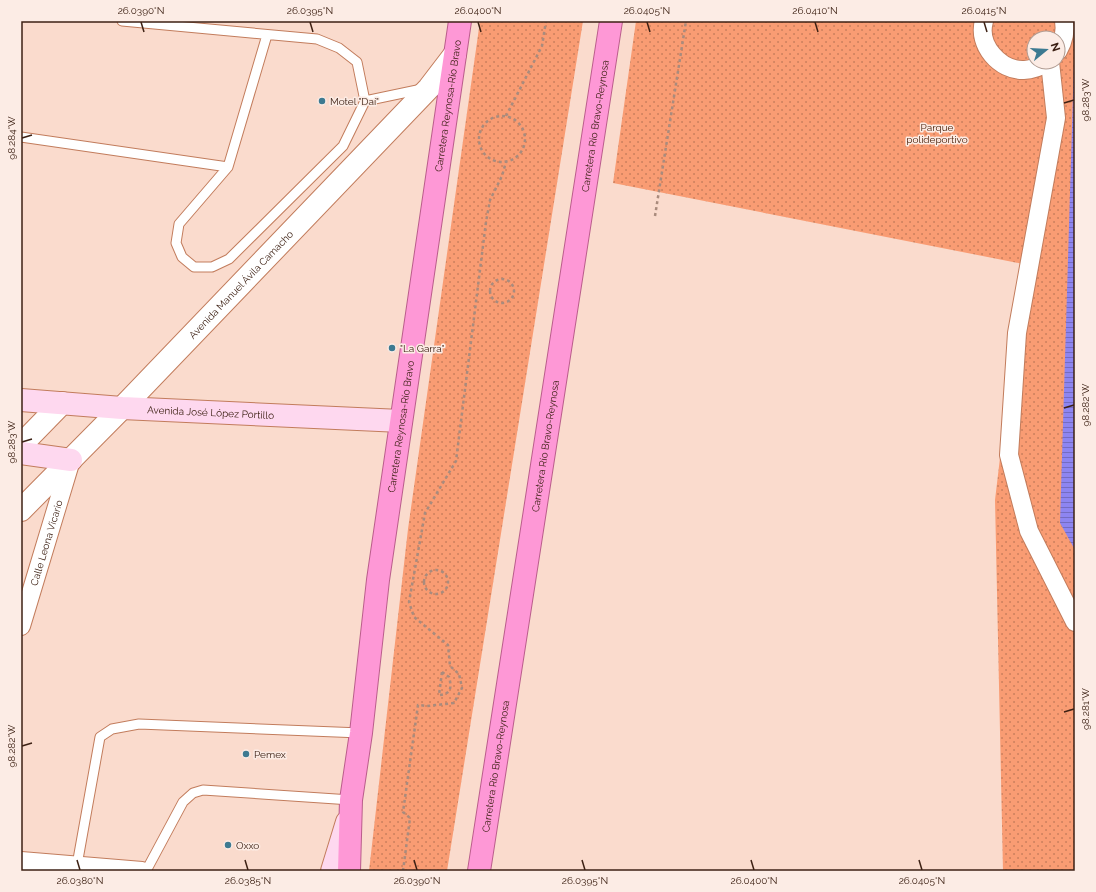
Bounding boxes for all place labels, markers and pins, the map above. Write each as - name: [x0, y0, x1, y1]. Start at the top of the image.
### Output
- marker: Motel "Daí": [317, 96, 327, 106]
- place label: Motel "Daí": [330, 96, 379, 107]
- marker: "La Garra": [387, 343, 397, 353]
- place label: "La Garra": [400, 343, 445, 354]
- marker: Pemex: [241, 749, 251, 759]
- place label: Pemex: [254, 749, 286, 760]
- marker: Oxxo: [223, 840, 233, 850]
- place label: Oxxo: [236, 840, 259, 851]

